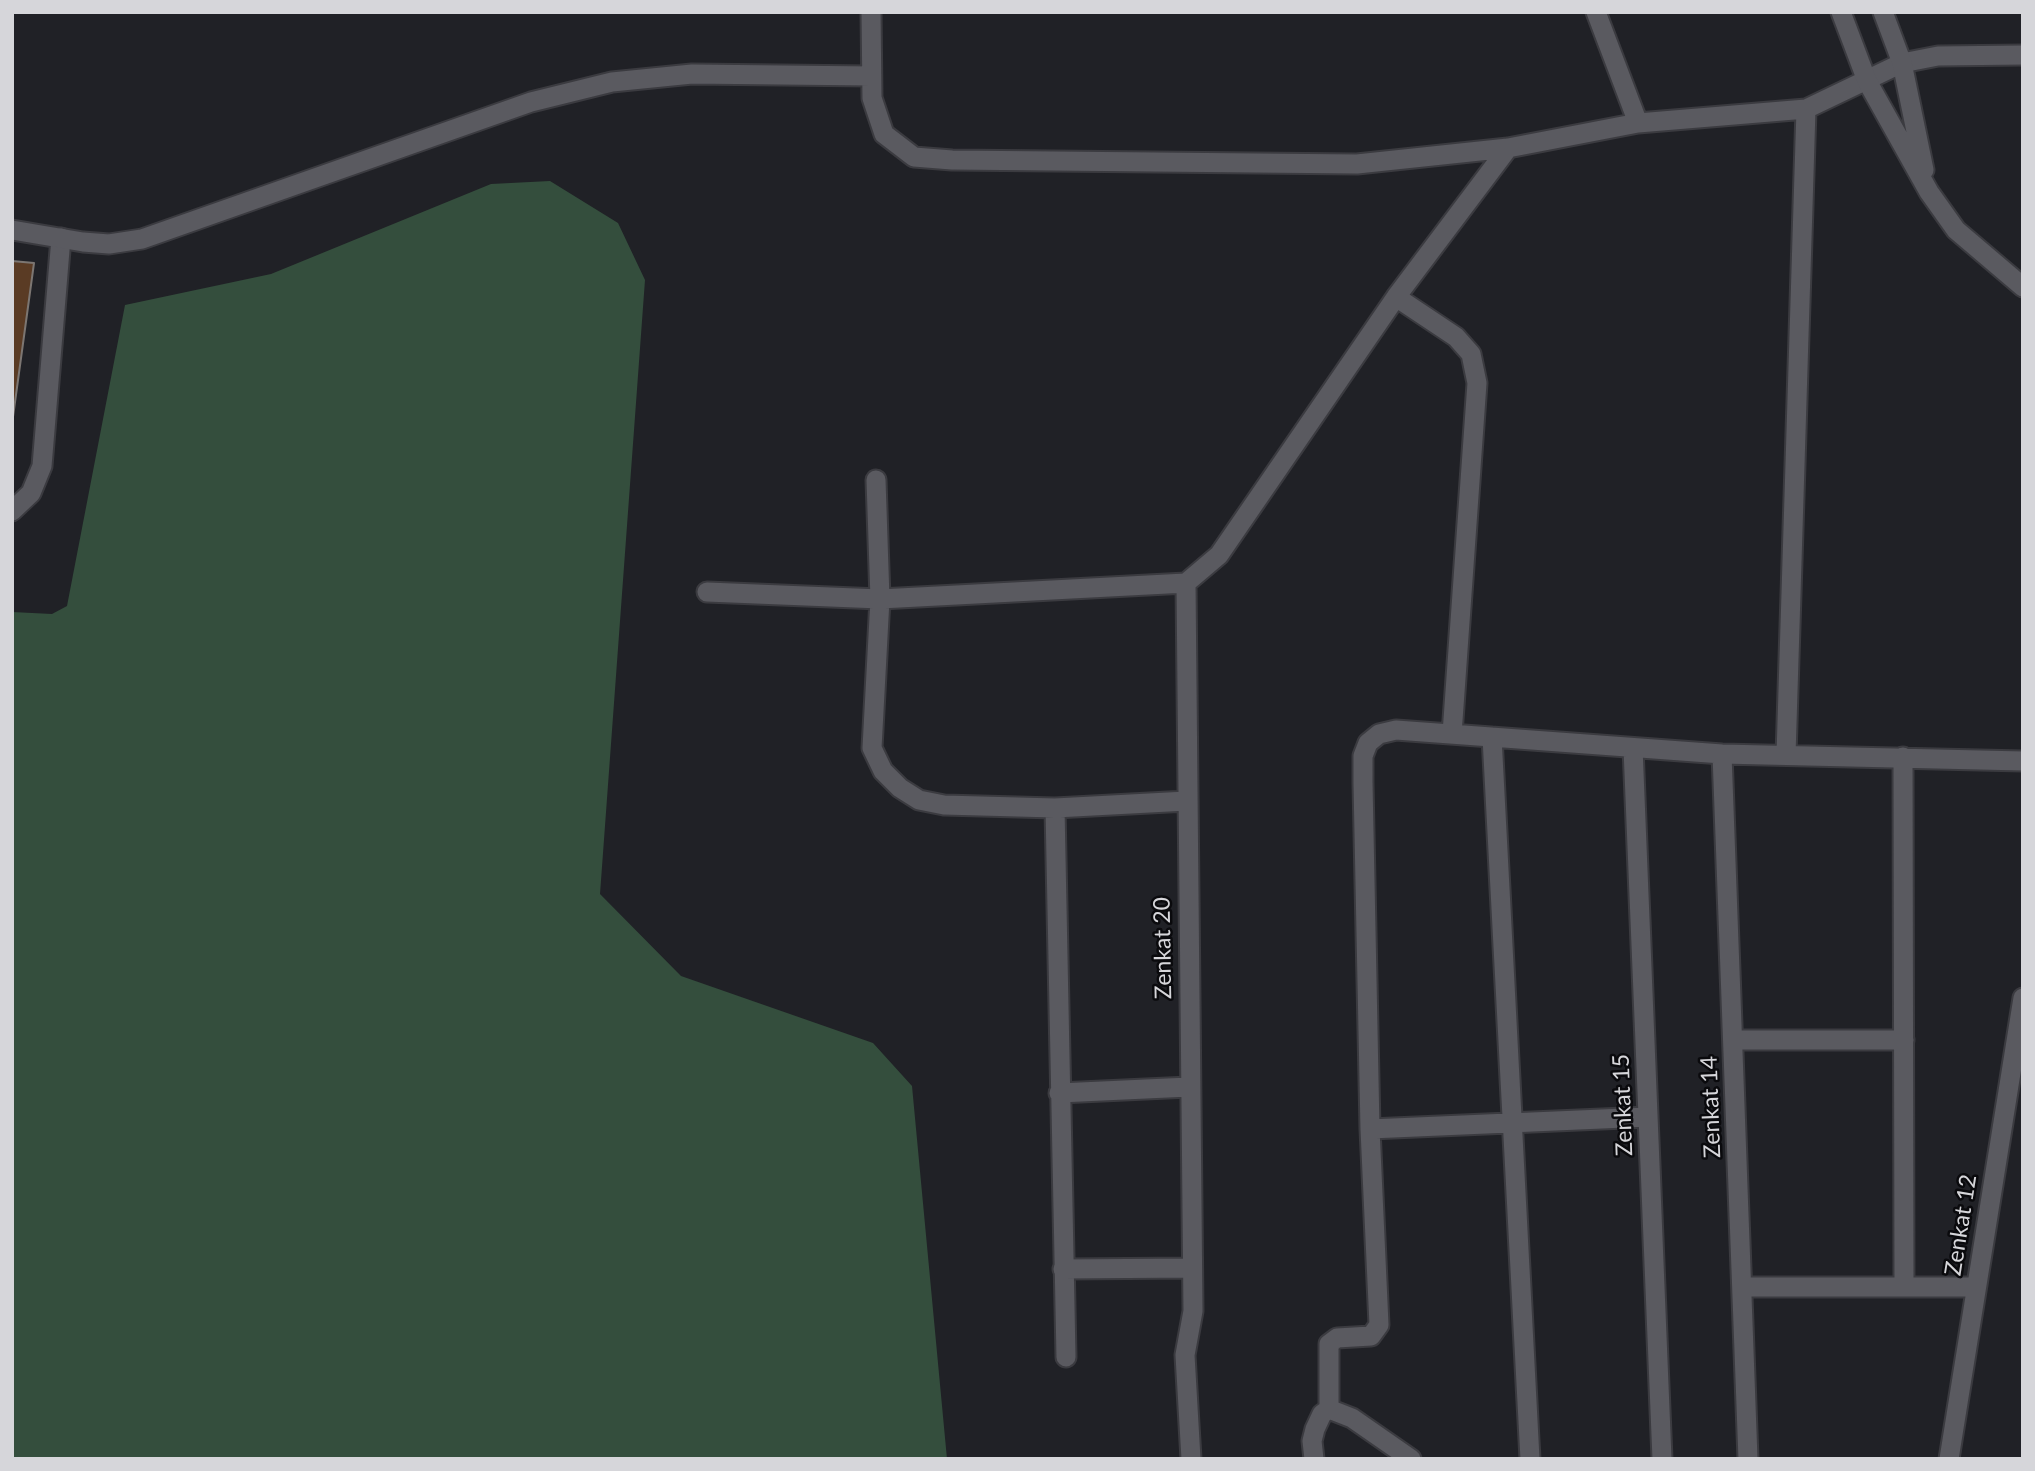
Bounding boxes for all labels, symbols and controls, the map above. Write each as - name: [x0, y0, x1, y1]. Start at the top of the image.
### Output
- street label: Zenkat 20: [1148, 897, 1178, 999]
- street label: Zenkat 15: [1607, 1054, 1639, 1156]
- street label: Zenkat 14: [1695, 1056, 1727, 1158]
- street label: Zenkat 12: [1939, 1172, 1983, 1278]

